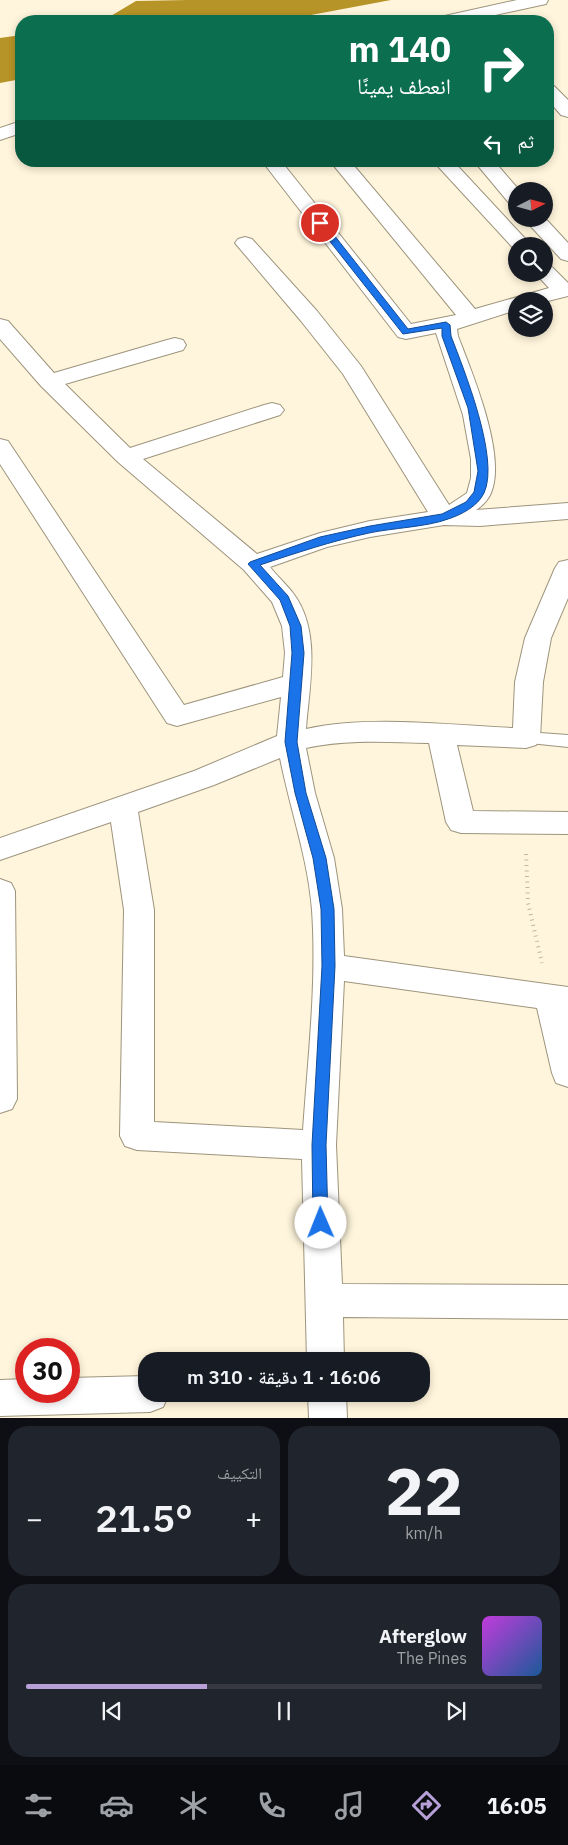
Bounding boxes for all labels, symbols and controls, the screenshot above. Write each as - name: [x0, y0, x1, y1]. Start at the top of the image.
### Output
- text: 140 m: [348, 26, 451, 72]
- icon: right: [469, 35, 534, 100]
- text: انعطف يمينًا: [357, 71, 451, 100]
- text: ثم: [517, 129, 534, 153]
- icon: left: [479, 130, 507, 158]
- north arrow: [508, 182, 552, 228]
- map controls: [508, 182, 553, 337]
- pin: [299, 202, 341, 244]
- icon: arrive: [306, 209, 334, 237]
- button: search: [508, 237, 553, 282]
- button: layers: [508, 292, 553, 337]
- position arrow: [294, 1196, 346, 1248]
- speed limit sign: 30: [15, 1338, 80, 1403]
- text: 16:06 · 1 دقيقة · 310 m: [187, 1365, 381, 1389]
- text: 22: [385, 1448, 463, 1533]
- text: التكييف: [217, 1463, 262, 1483]
- text: 21.5°: [95, 1493, 193, 1542]
- text: −: [26, 1500, 43, 1537]
- text: +: [245, 1500, 262, 1537]
- text: km/h: [405, 1523, 443, 1543]
- text: Afterglow: [379, 1624, 467, 1648]
- text: The Pines: [397, 1648, 467, 1668]
- icon: previous: [98, 1697, 126, 1725]
- icon: pause: [270, 1697, 298, 1725]
- icon: next: [442, 1697, 470, 1725]
- icon: filters: [21, 1788, 56, 1823]
- icon: car: [99, 1788, 134, 1823]
- icon: climate: [176, 1788, 211, 1823]
- icon: phone: [254, 1788, 289, 1823]
- icon: music: [332, 1788, 367, 1823]
- icon: directions: [409, 1788, 444, 1823]
- text: 16:05: [487, 1791, 547, 1820]

